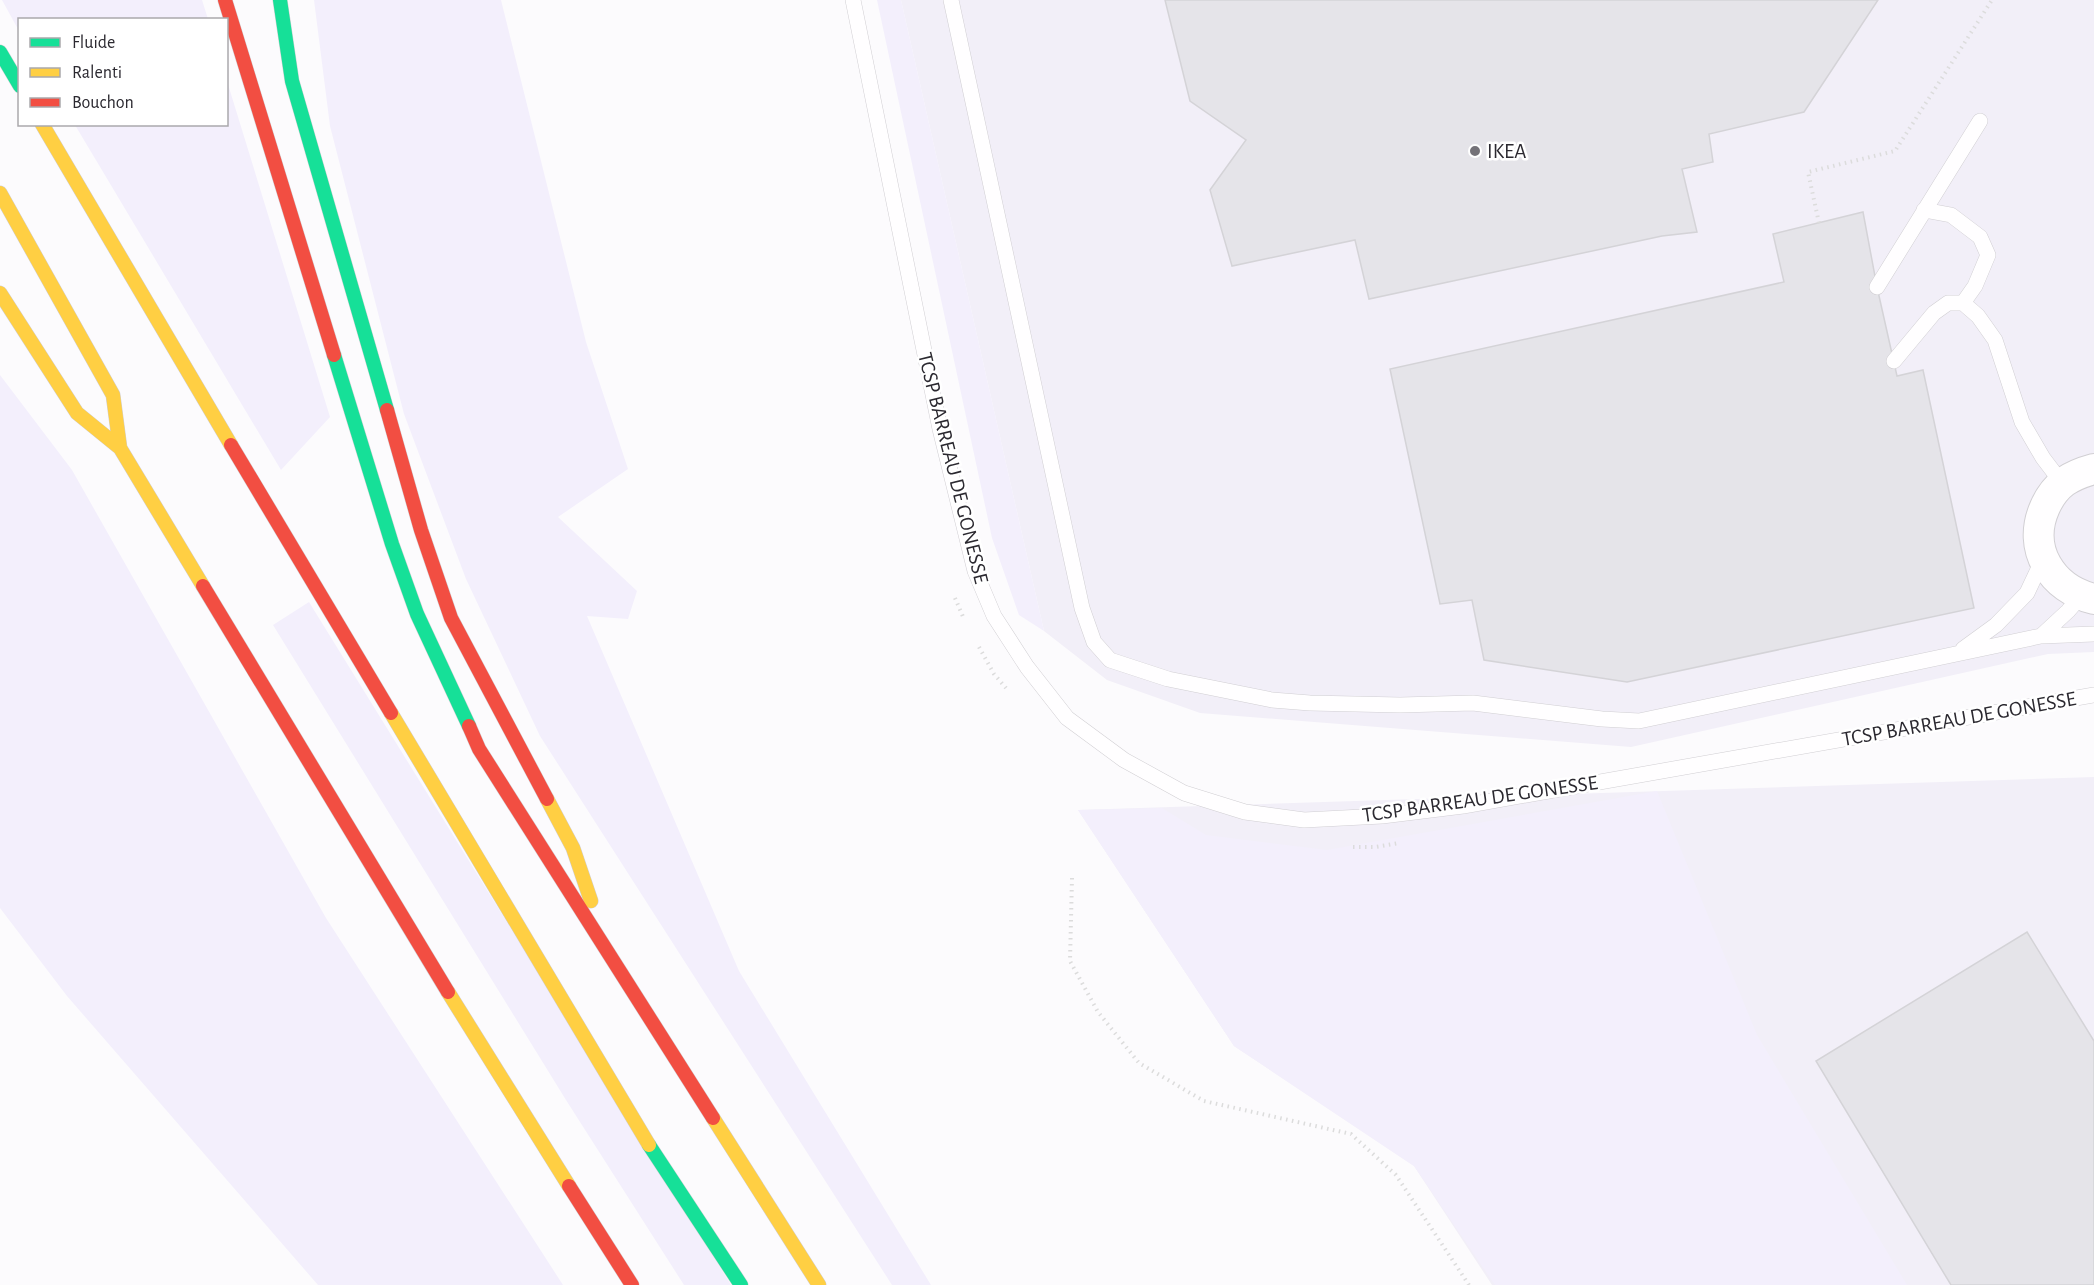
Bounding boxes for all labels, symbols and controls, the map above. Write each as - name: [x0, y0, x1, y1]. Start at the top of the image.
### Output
- legend: [18, 18, 228, 126]
- text: Fluide: [72, 34, 115, 52]
- text: Ralenti: [72, 64, 122, 82]
- text: Bouchon: [72, 94, 134, 112]
- place label: IKEA: [1487, 141, 1526, 162]
- marker: IKEA: [1468, 144, 1482, 158]
- street label: TCSP BARREAU DE GONESSE: [914, 350, 992, 586]
- street label: TCSP BARREAU DE GONESSE: [1840, 688, 2078, 750]
- street label: TCSP BARREAU DE GONESSE: [1361, 772, 1599, 826]

